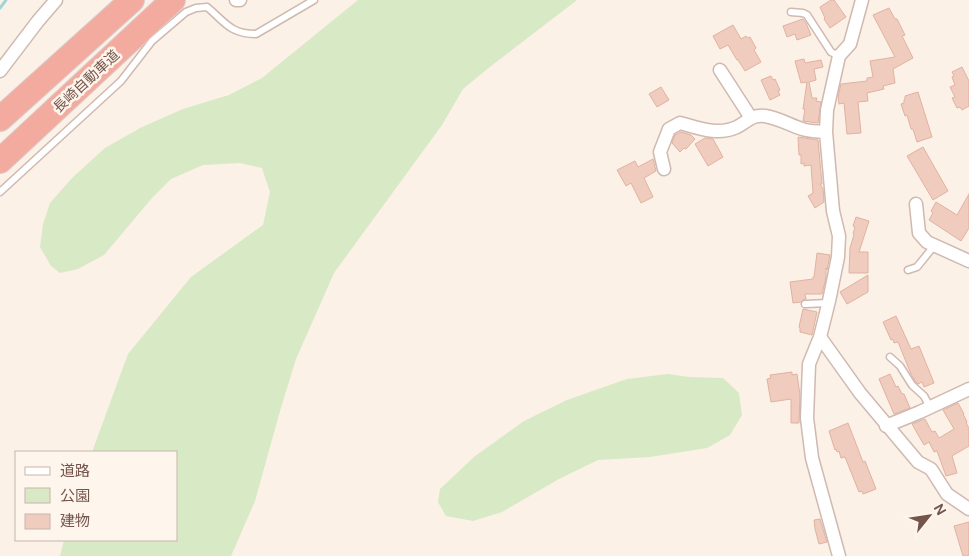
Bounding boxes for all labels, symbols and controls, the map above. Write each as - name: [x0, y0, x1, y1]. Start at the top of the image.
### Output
- street label: 長崎自動車道: [49, 46, 123, 116]
- legend: [15, 451, 178, 541]
- text: 道路: [60, 461, 90, 481]
- text: 公園: [60, 486, 90, 506]
- north arrow: [904, 491, 954, 541]
- text: N: [930, 501, 951, 518]
- text: 建物: [60, 511, 90, 531]

